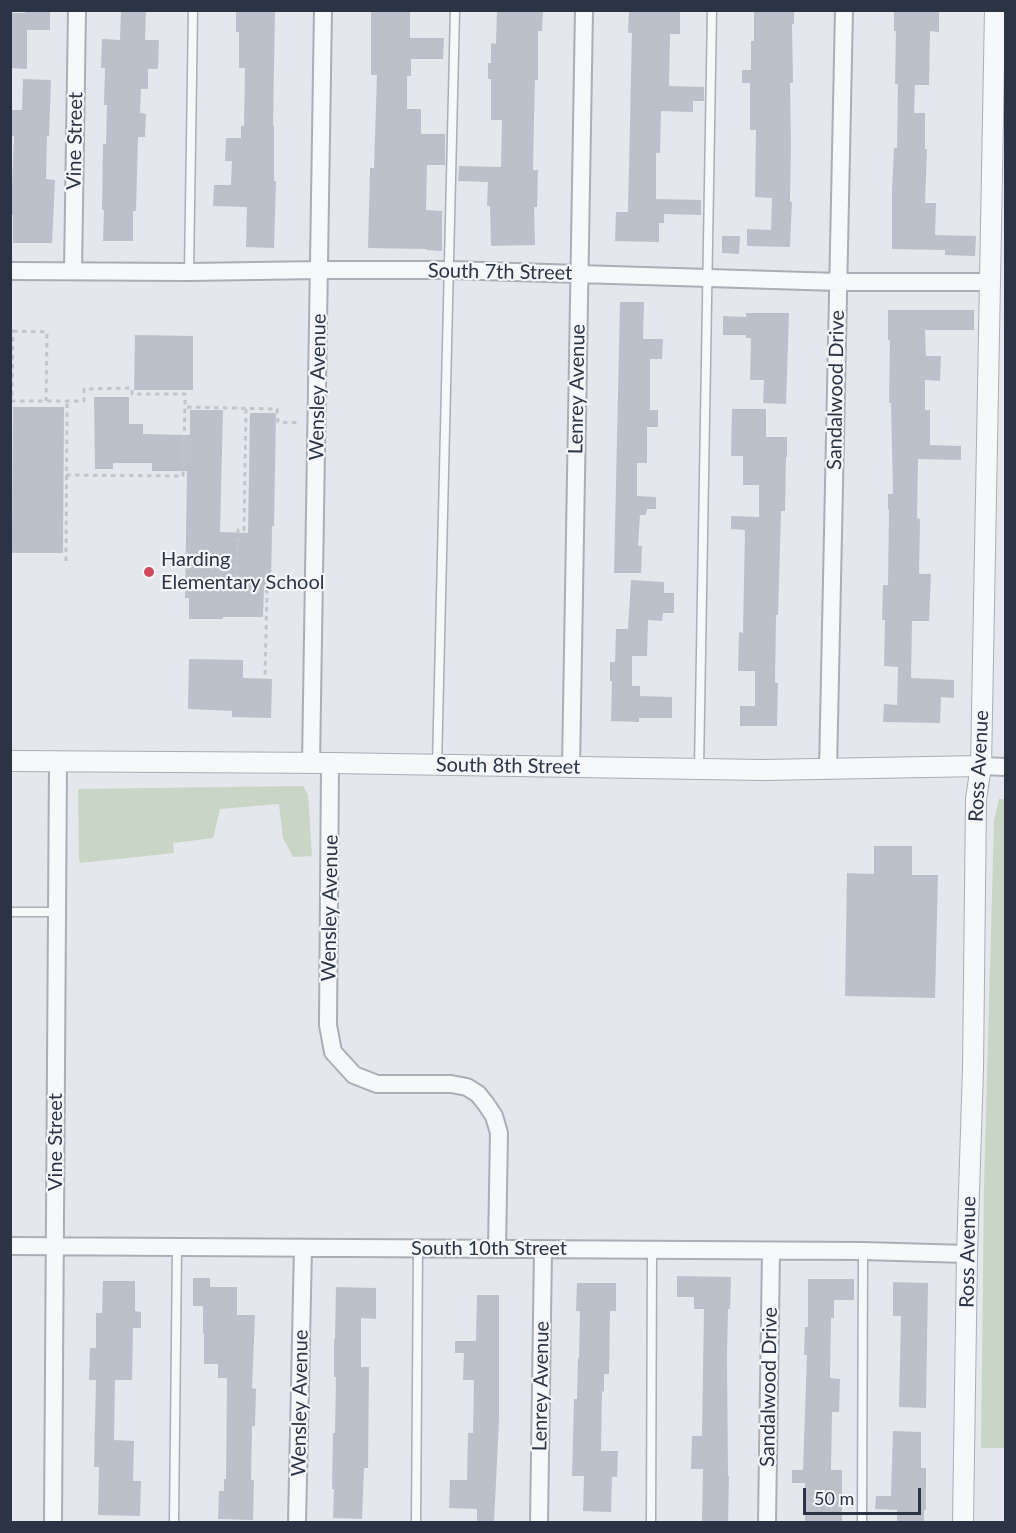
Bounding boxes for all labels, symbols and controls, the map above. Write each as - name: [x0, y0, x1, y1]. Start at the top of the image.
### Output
- street label: Vine Street: [62, 92, 88, 190]
- street label: South 7th Street: [428, 259, 572, 285]
- street label: Sandalwood Drive: [823, 310, 849, 470]
- street label: Wensley Avenue: [305, 313, 331, 461]
- street label: Lenrey Avenue: [564, 324, 590, 454]
- place label: Harding Elementary School: [161, 548, 324, 595]
- marker: Harding Elementary School: [142, 565, 156, 579]
- street label: Ross Avenue: [964, 710, 994, 822]
- street label: South 8th Street: [436, 753, 580, 779]
- street label: Wensley Avenue: [317, 834, 343, 982]
- street label: Vine Street: [44, 1093, 68, 1191]
- street label: Ross Avenue: [955, 1196, 981, 1308]
- street label: South 10th Street: [411, 1237, 567, 1261]
- street label: Sandalwood Drive: [756, 1307, 782, 1467]
- street label: Lenrey Avenue: [528, 1321, 554, 1451]
- street label: Wensley Avenue: [287, 1329, 313, 1477]
- scale bar: [806, 1476, 924, 1514]
- text: 50 m: [814, 1487, 854, 1509]

